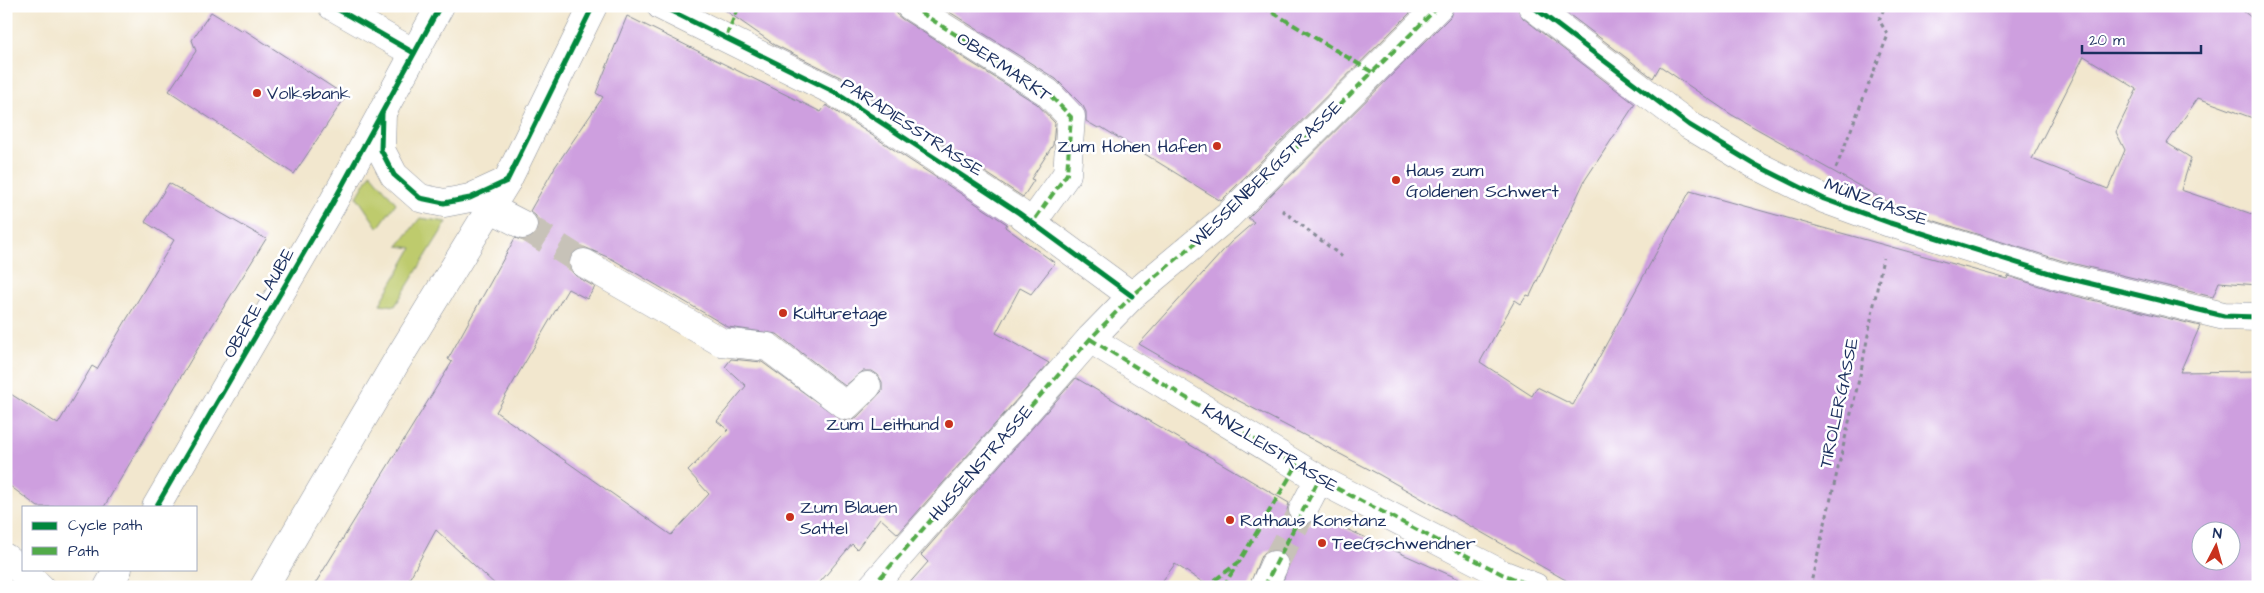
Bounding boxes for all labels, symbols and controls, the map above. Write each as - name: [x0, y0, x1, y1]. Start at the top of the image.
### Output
- scale bar: [2082, 22, 2200, 54]
- street label: OBERMARKT: [952, 26, 1057, 108]
- text: 20 m: [2089, 30, 2125, 51]
- street label: PARADIESSTRASSE: [836, 72, 988, 183]
- place label: Volksbank: [267, 81, 351, 106]
- marker: Volksbank: [251, 87, 263, 99]
- street label: WESSENBERGSTRASSE: [1185, 94, 1348, 253]
- place label: Zum Hohen Hafen: [1057, 134, 1207, 159]
- marker: Zum Hohen Hafen: [1211, 140, 1223, 152]
- place label: Haus zum Goldenen Schwert: [1406, 158, 1559, 204]
- street label: MÜNZGASSE: [1821, 172, 1931, 232]
- marker: Haus zum Goldenen Schwert: [1390, 174, 1402, 186]
- street label: OBERE LAUBE: [217, 243, 301, 363]
- place label: Kulturetage: [793, 301, 888, 327]
- marker: Kulturetage: [777, 307, 789, 319]
- street label: TIROLERGASSE: [1813, 335, 1865, 470]
- street label: KANZLEISTRASSE: [1197, 397, 1343, 499]
- street label: HUSSENSTRASSE: [923, 399, 1039, 527]
- place label: Zum Leithund: [826, 412, 939, 437]
- marker: Zum Leithund: [943, 418, 955, 430]
- place label: Zum Blauen Sattel: [800, 495, 897, 541]
- legend: [22, 506, 198, 570]
- place label: Rathaus Konstanz: [1240, 508, 1386, 533]
- marker: Zum Blauen Sattel: [784, 511, 796, 523]
- marker: Rathaus Konstanz: [1224, 514, 1236, 526]
- text: Cycle path: [68, 515, 143, 537]
- north arrow: [2192, 520, 2242, 570]
- text: N: [2212, 524, 2223, 544]
- place label: TeeGschwendner: [1332, 531, 1476, 556]
- marker: TeeGschwendner: [1316, 537, 1328, 549]
- text: Path: [68, 541, 99, 562]

